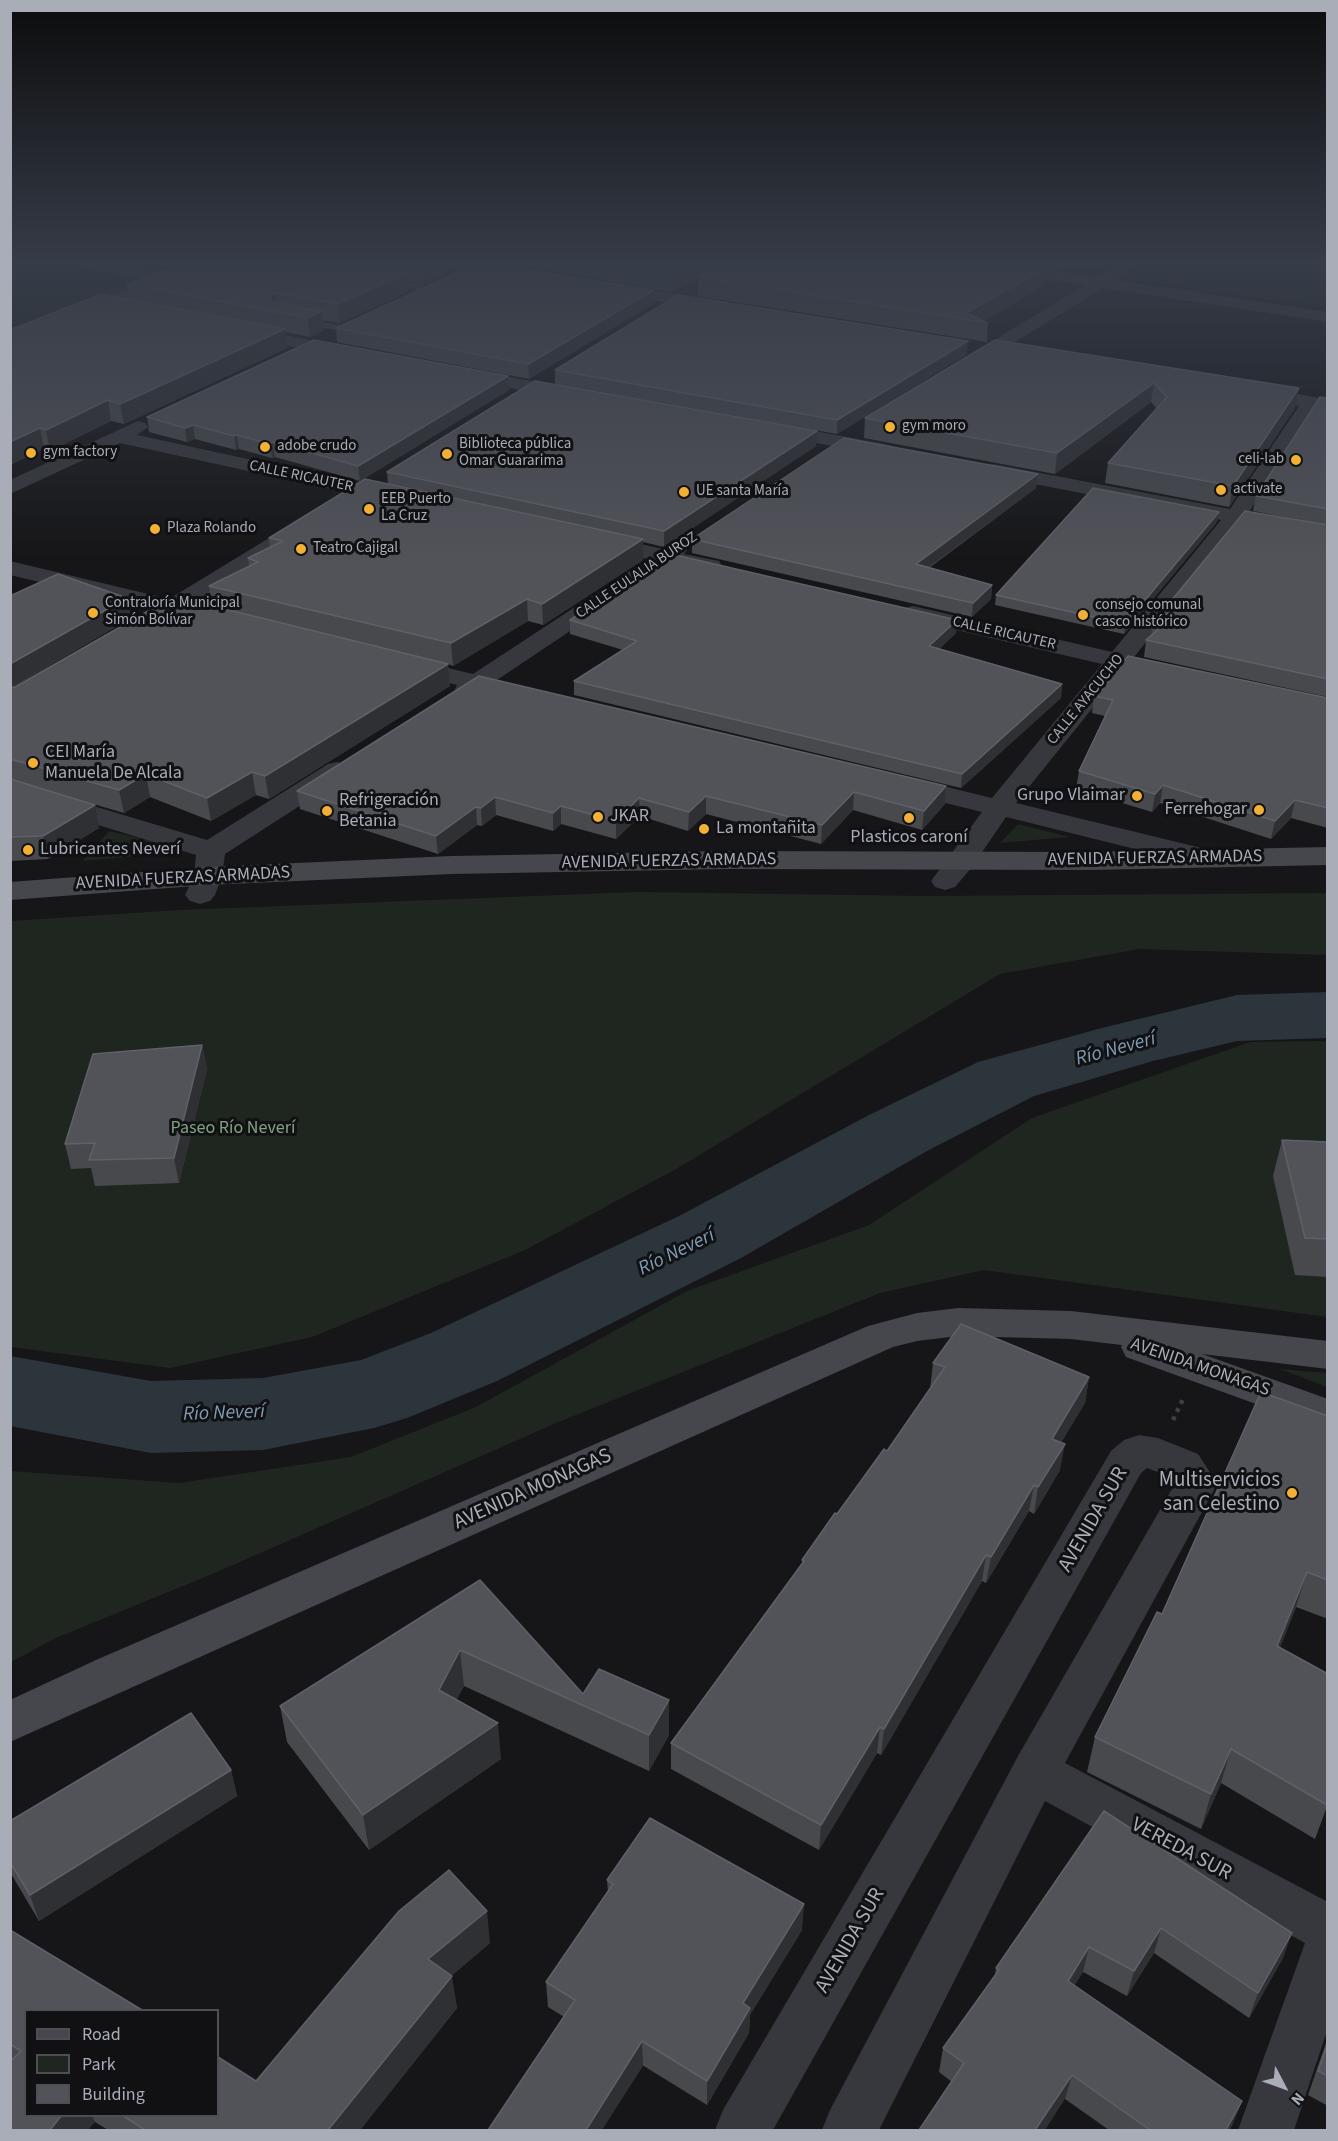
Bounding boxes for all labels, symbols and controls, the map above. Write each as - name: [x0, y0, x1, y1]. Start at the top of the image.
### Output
- place label: gym moro: [902, 418, 966, 436]
- marker: gym moro: [883, 420, 897, 434]
- place label: Biblioteca pública Omar Guararima: [459, 436, 571, 471]
- place label: adobe crudo: [277, 438, 356, 456]
- marker: adobe crudo: [258, 440, 272, 454]
- place label: gym factory: [43, 444, 117, 462]
- marker: gym factory: [24, 446, 38, 460]
- marker: Biblioteca pública Omar Guararima: [440, 447, 454, 461]
- place label: celi-lab: [1238, 451, 1284, 469]
- marker: celi-lab: [1289, 453, 1303, 467]
- street label: CALLE RICAUTER: [248, 457, 354, 497]
- place label: activate: [1233, 481, 1282, 499]
- place label: UE santa María: [696, 483, 789, 501]
- marker: activate: [1214, 483, 1228, 497]
- marker: UE santa María: [677, 485, 691, 499]
- place label: EEB Puerto La Cruz: [381, 491, 451, 526]
- marker: EEB Puerto La Cruz: [362, 502, 376, 516]
- place label: Plaza Rolando: [167, 520, 256, 538]
- marker: Plaza Rolando: [148, 522, 162, 536]
- street label: CALLE EULALIA BUROZ: [573, 529, 701, 623]
- place label: Teatro Cajigal: [313, 540, 398, 558]
- marker: Teatro Cajigal: [294, 542, 308, 556]
- place label: Contraloría Municipal Simón Bolívar: [105, 595, 240, 630]
- place label: consejo comunal casco histórico: [1095, 597, 1201, 632]
- marker: Contraloría Municipal Simón Bolívar: [86, 606, 100, 620]
- marker: consejo comunal casco histórico: [1076, 608, 1090, 622]
- street label: CALLE RICAUTER: [951, 613, 1057, 655]
- street label: CALLE AYACUCHO: [1044, 651, 1128, 749]
- place label: CEI María Manuela De Alcala: [45, 742, 182, 784]
- marker: CEI María Manuela De Alcala: [26, 756, 40, 770]
- place label: Grupo Vlaimar: [1017, 785, 1125, 807]
- marker: Grupo Vlaimar: [1130, 789, 1144, 803]
- place label: Refrigeración Betania: [339, 790, 439, 832]
- place label: Ferrehogar: [1165, 799, 1247, 821]
- marker: Ferrehogar: [1252, 803, 1266, 817]
- marker: Refrigeración Betania: [320, 804, 334, 818]
- place label: JKAR: [610, 806, 649, 828]
- marker: JKAR: [591, 810, 605, 824]
- marker: Plasticos caroní: [902, 811, 916, 825]
- place label: La montañita: [716, 818, 816, 840]
- marker: La montañita: [697, 822, 711, 836]
- place label: Plasticos caroní: [850, 827, 968, 849]
- place label: Lubricantes Neverí: [40, 839, 180, 861]
- marker: Lubricantes Neverí: [21, 843, 35, 857]
- street label: AVENIDA FUERZAS ARMADAS: [1047, 846, 1263, 872]
- street label: AVENIDA FUERZAS ARMADAS: [561, 849, 777, 875]
- street label: AVENIDA FUERZAS ARMADAS: [75, 863, 291, 895]
- water label: Río Neverí: [1073, 1028, 1159, 1072]
- park label: Paseo Río Neverí: [171, 1118, 295, 1140]
- water label: Río Neverí: [635, 1224, 719, 1282]
- street label: AVENIDA MONAGAS: [1128, 1334, 1272, 1402]
- water label: Río Neverí: [183, 1401, 265, 1427]
- street label: AVENIDA MONAGAS: [450, 1444, 616, 1536]
- street label: AVENIDA SUR: [1054, 1463, 1134, 1577]
- place label: Multiservicios san Celestino: [1159, 1468, 1280, 1518]
- marker: Multiservicios san Celestino: [1285, 1486, 1299, 1500]
- street label: VEREDA SUR: [1127, 1813, 1235, 1887]
- street label: AVENIDA SUR: [811, 1884, 891, 1998]
- legend: [24, 2009, 219, 2117]
- text: Road: [82, 2022, 121, 2047]
- text: Park: [82, 2052, 116, 2077]
- north arrow: [1254, 2057, 1314, 2117]
- text: Building: [82, 2082, 145, 2107]
- text: N: [1286, 2088, 1309, 2110]

